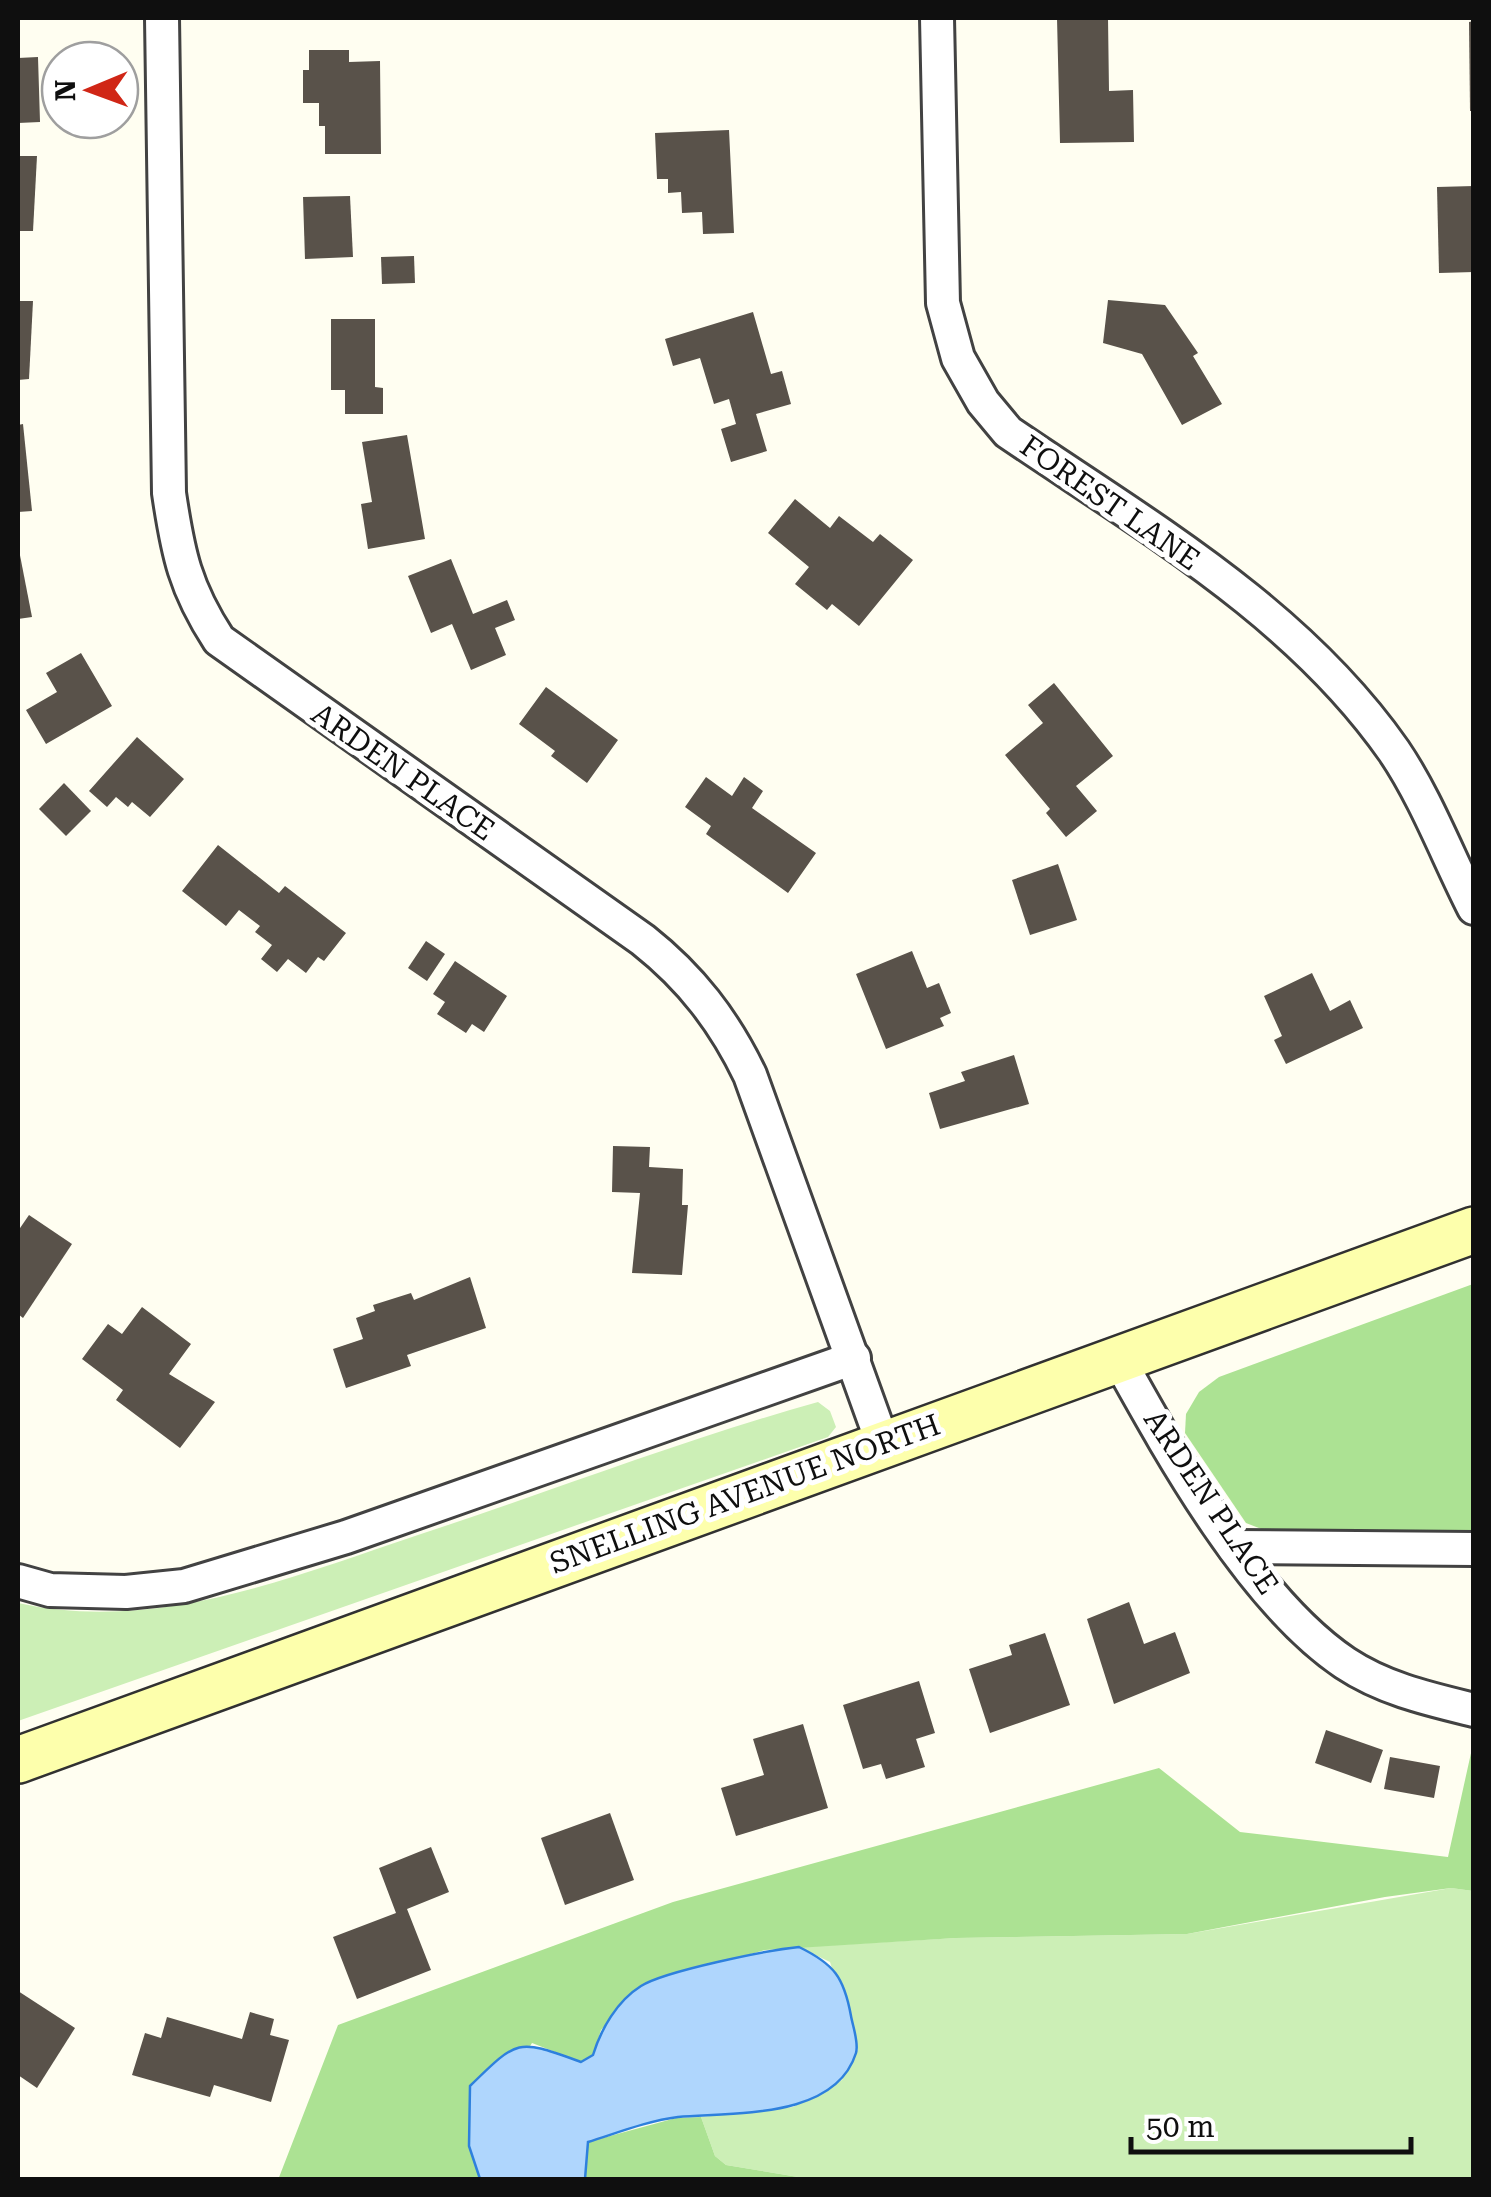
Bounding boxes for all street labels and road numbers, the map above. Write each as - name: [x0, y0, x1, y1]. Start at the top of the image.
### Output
- street label: FOREST LANE: [1014, 428, 1207, 577]
- street label: ARDEN PLACE: [305, 696, 501, 848]
- street label: ARDEN PLACE: [1137, 1403, 1286, 1601]
- street label: SNELLING AVENUE NORTH: [545, 1407, 945, 1581]

